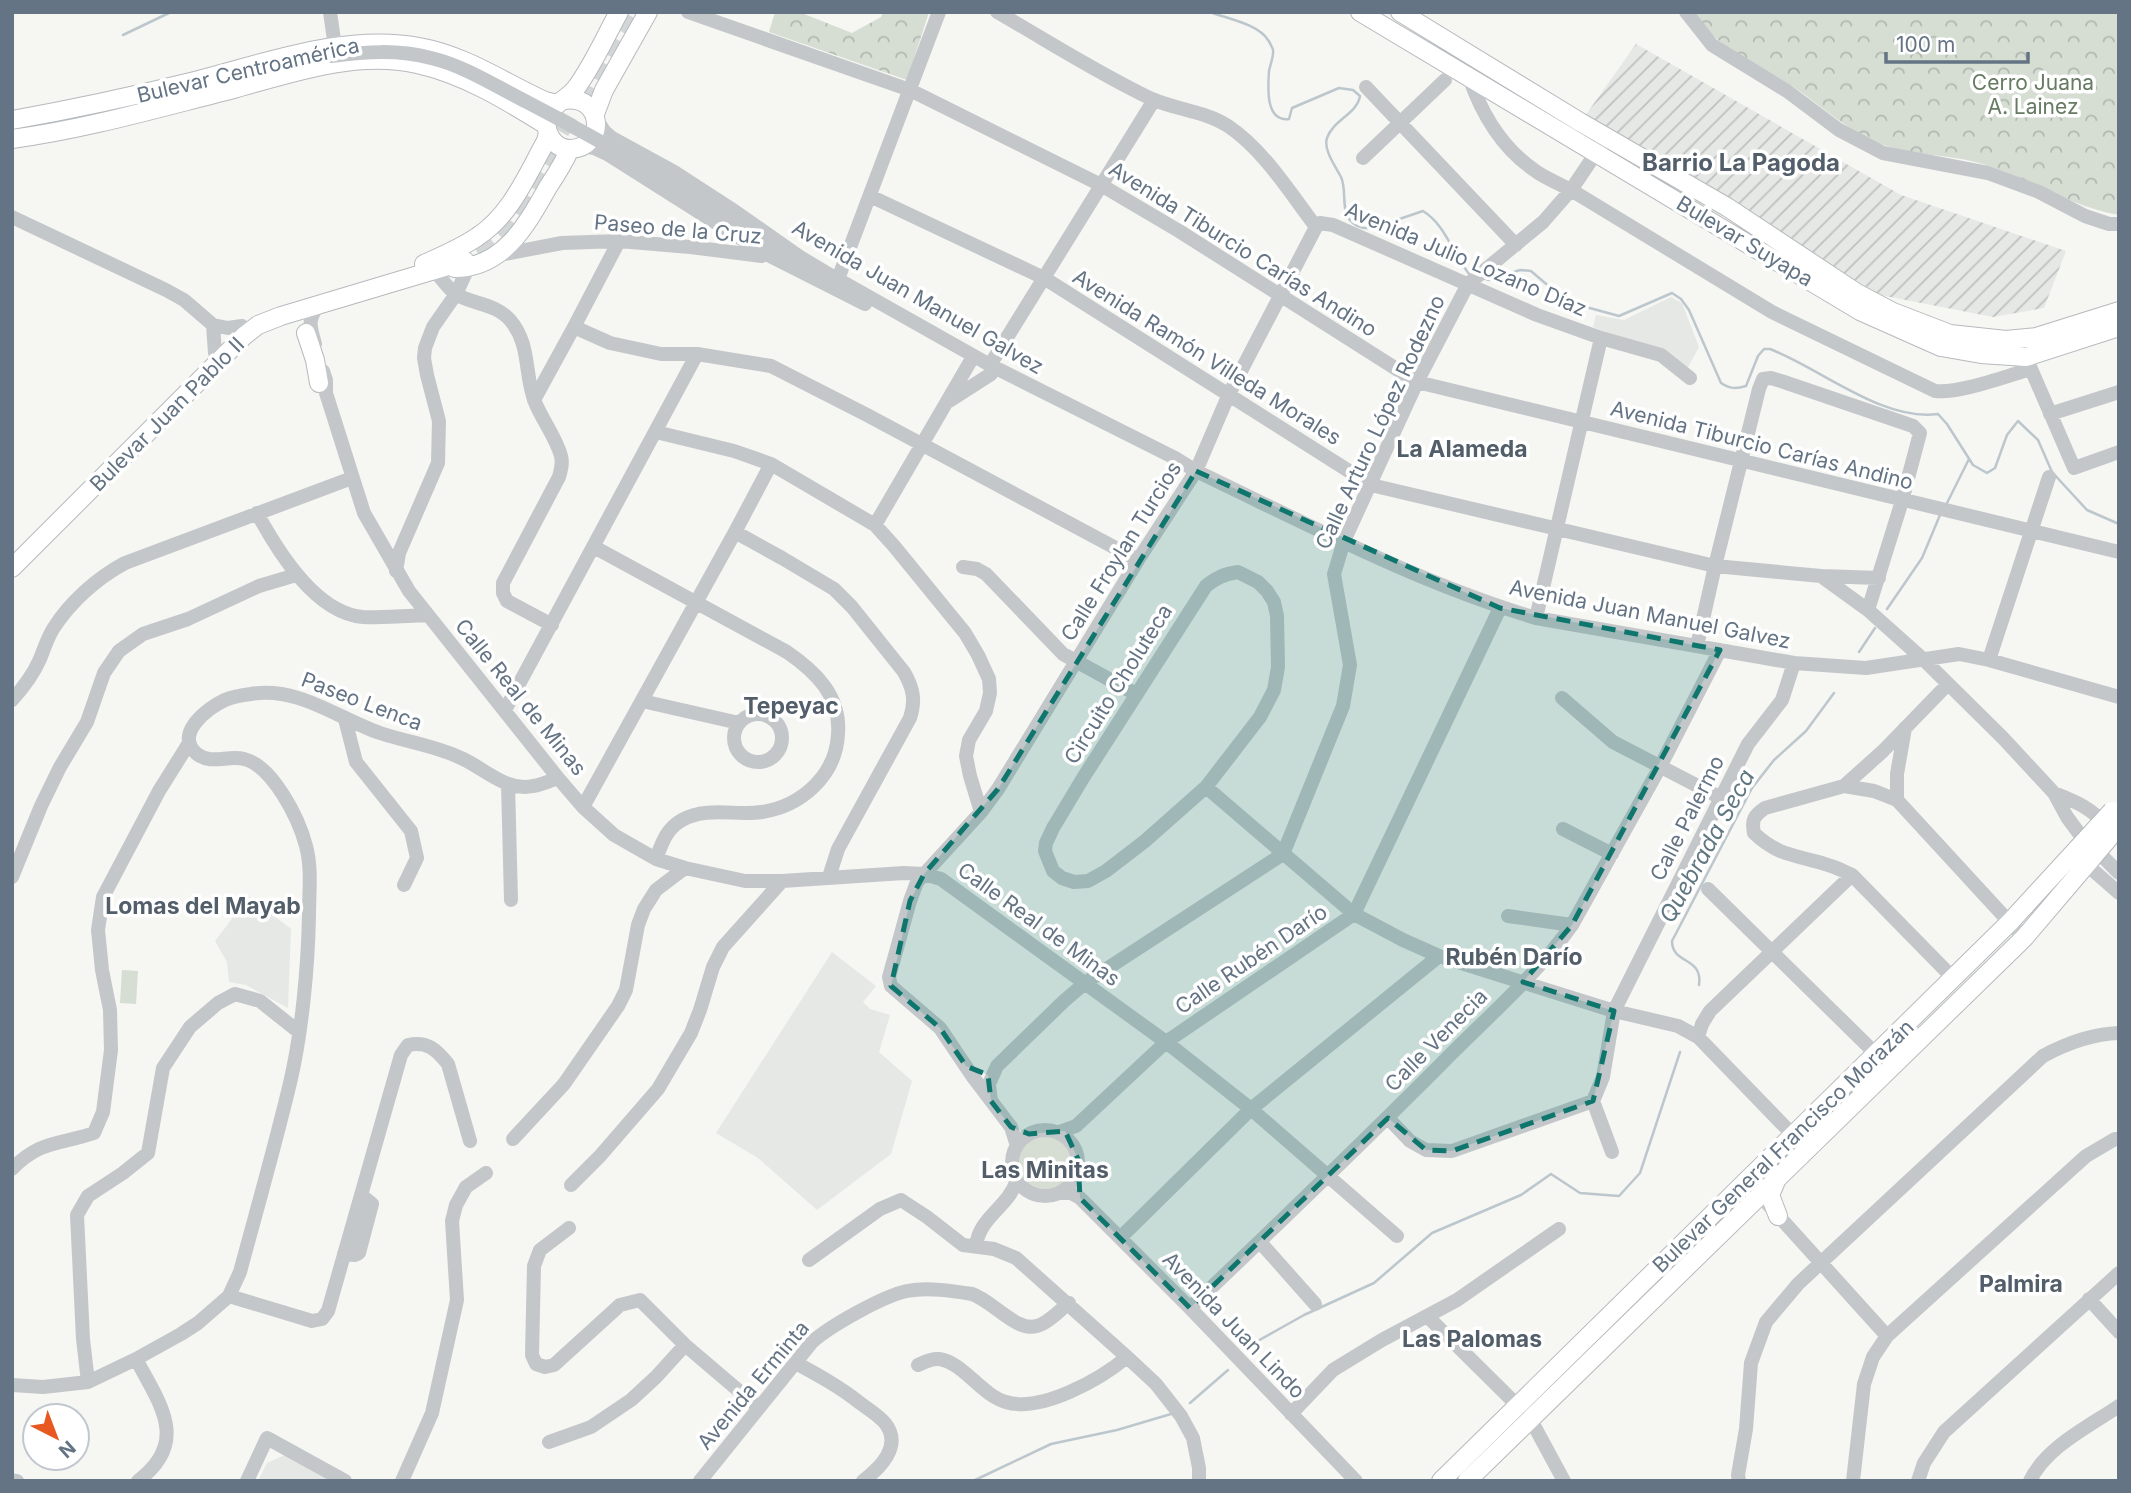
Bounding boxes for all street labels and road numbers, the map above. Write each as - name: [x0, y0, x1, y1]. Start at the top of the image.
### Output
- street label: Bulevar Centroamérica: [134, 32, 362, 108]
- street label: Avenida Tiburcio Carías Andino: [1105, 156, 1381, 342]
- street label: Bulevar Suyapa: [1672, 190, 1818, 292]
- street label: Avenida Julio Lozano Díaz: [1341, 197, 1591, 321]
- street label: Paseo de la Cruz: [593, 209, 763, 249]
- street label: Avenida Juan Manuel Galvez: [788, 215, 1048, 379]
- street label: Avenida Ramón Villeda Morales: [1068, 264, 1346, 450]
- street label: Calle Arturo López Rodezno: [1310, 291, 1450, 553]
- street label: Bulevar Juan Pablo II: [85, 332, 249, 496]
- street label: Avenida Tiburcio Carías Andino: [1608, 395, 1916, 495]
- street label: Calle Froylan Turcios: [1056, 457, 1186, 645]
- street label: Avenida Juan Manuel Galvez: [1507, 574, 1793, 654]
- street label: Circuito Choluteca: [1059, 600, 1177, 768]
- street label: Calle Real de Minas: [450, 614, 592, 780]
- street label: Paseo Lenca: [298, 666, 426, 736]
- street label: Calle Palermo: [1645, 751, 1729, 885]
- street label: Calle Real de Minas: [953, 857, 1125, 991]
- street label: Calle Rubén Darío: [1170, 899, 1332, 1019]
- street label: Calle Venecia: [1380, 984, 1492, 1096]
- street label: Bulevar General Francisco Morazán: [1647, 1014, 1919, 1278]
- street label: Avenida Juan Lindo: [1158, 1247, 1310, 1403]
- street label: Avenida Erminta: [692, 1316, 814, 1454]

